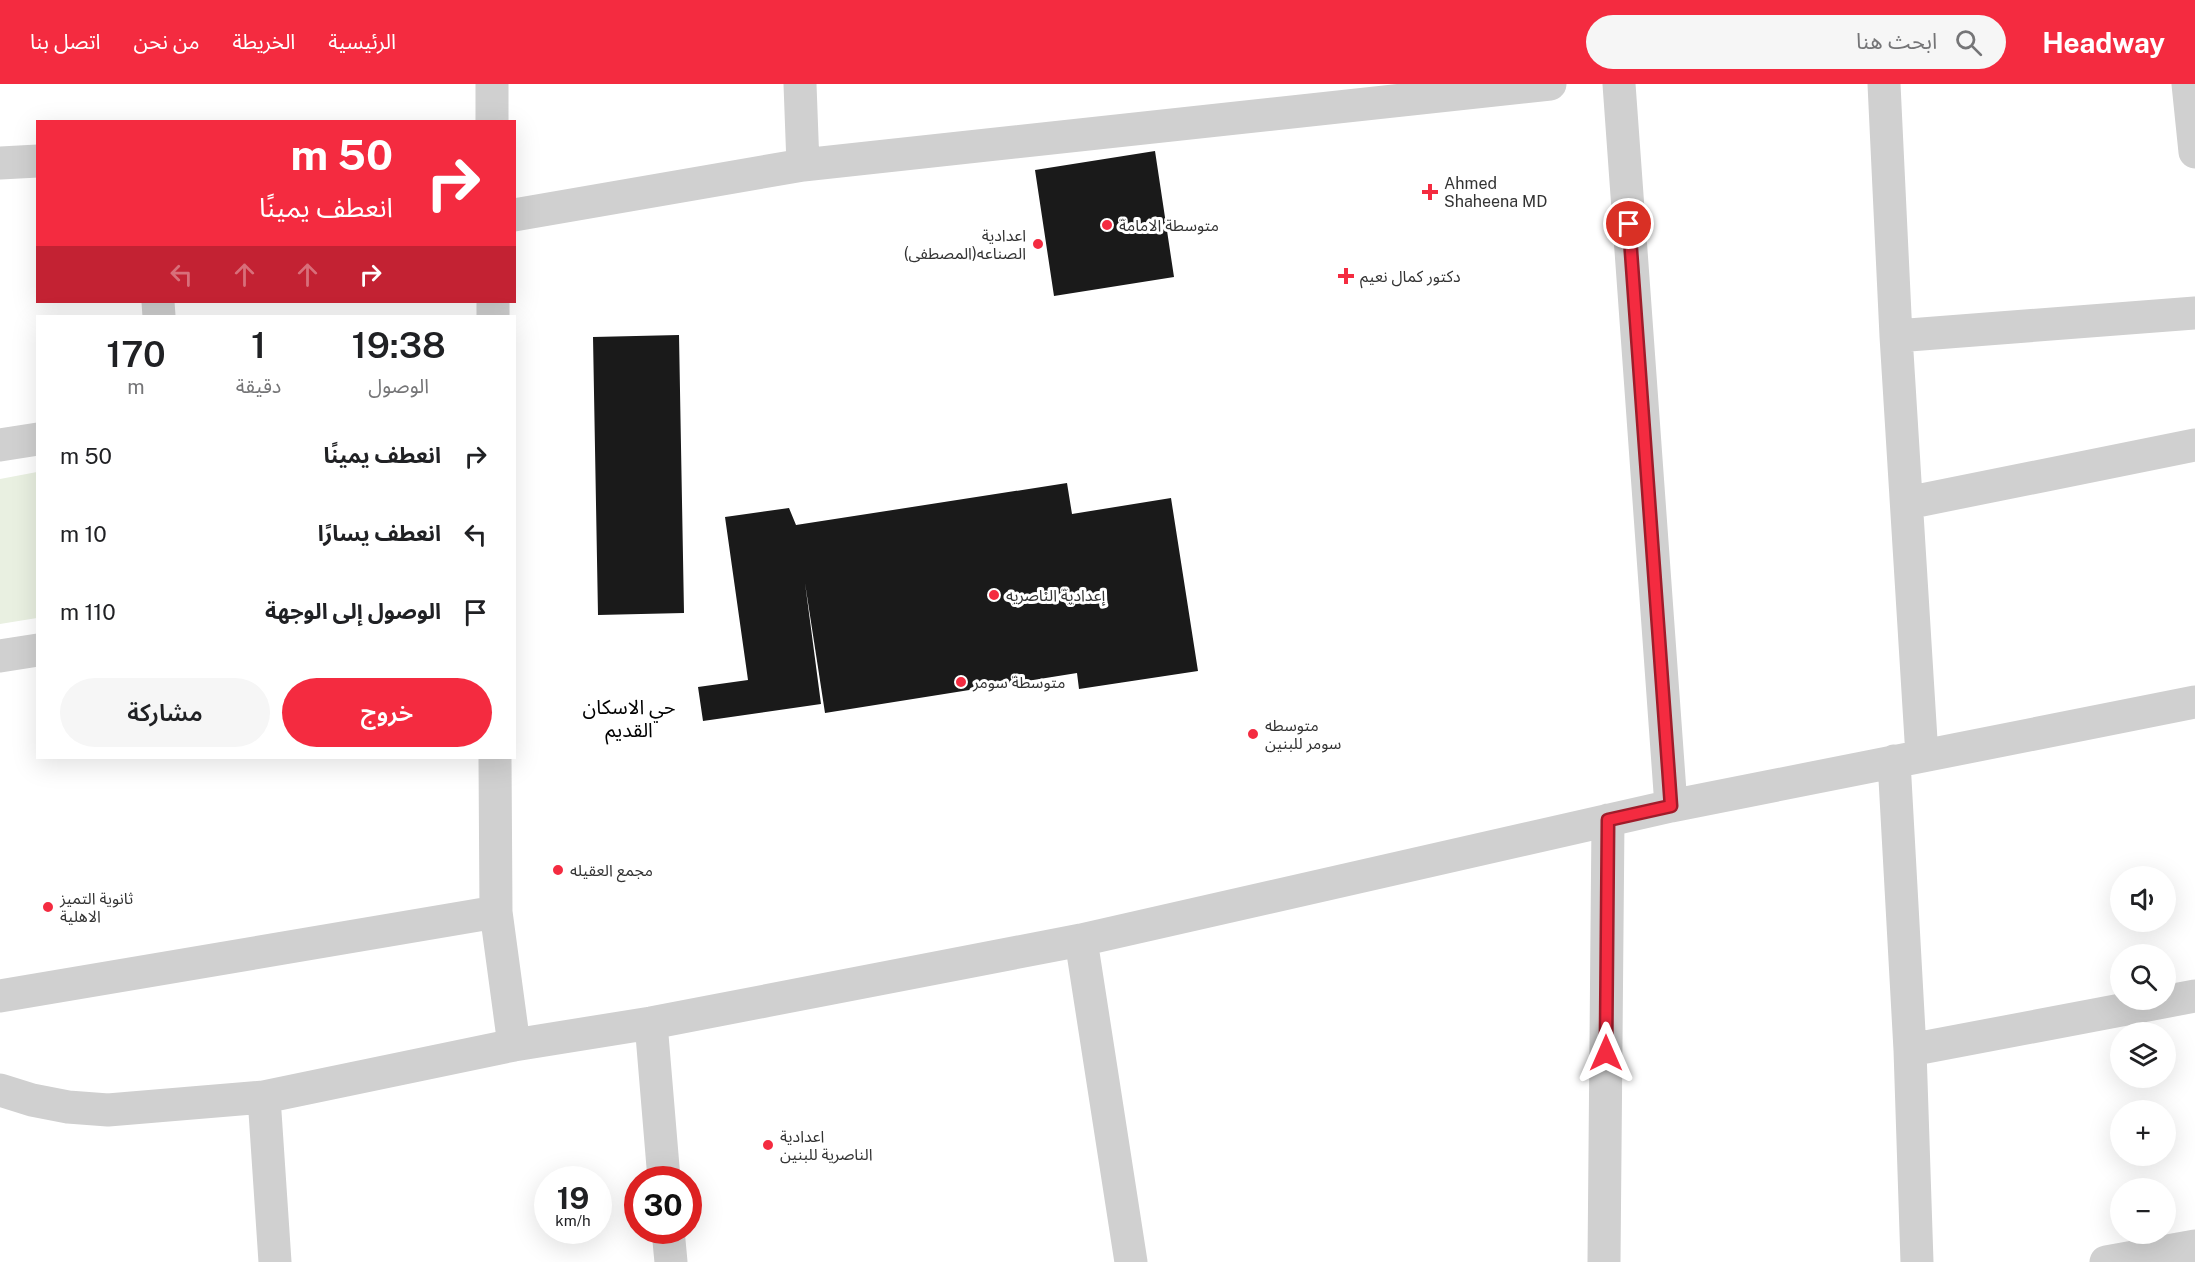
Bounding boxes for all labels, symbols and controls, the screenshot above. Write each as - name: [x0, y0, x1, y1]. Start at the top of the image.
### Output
- search box: [1586, 15, 2006, 69]
- icon: search: [1952, 26, 1985, 59]
- text: Headway: [2042, 26, 2165, 59]
- text: ابحث هنا: [1856, 28, 1937, 54]
- text: اتصل بنا: [30, 29, 101, 54]
- text: من نحن: [134, 29, 199, 54]
- text: الخريطة: [232, 29, 295, 54]
- text: الرئيسية: [328, 29, 396, 54]
- text: 50 m: [290, 130, 393, 179]
- icon: right: [414, 144, 492, 222]
- place label: Ahmed Shaheena MD: [1444, 174, 1547, 211]
- marker: Ahmed Shaheena MD: [1421, 183, 1439, 201]
- text: انعطف يمينًا: [259, 191, 393, 223]
- pin: [1603, 198, 1654, 249]
- icon: arrive: [1612, 207, 1645, 240]
- place label: متوسطة الامامة: [1119, 216, 1219, 235]
- marker: متوسطة الامامة: [1100, 218, 1114, 232]
- place label: اعدادية الصناعه(المصطفى): [904, 226, 1026, 263]
- marker: اعدادية الصناعه(المصطفى): [1031, 237, 1045, 251]
- icon: left: [165, 258, 198, 291]
- icon: ahead: [228, 258, 261, 291]
- icon: ahead: [291, 258, 324, 291]
- icon: right: [354, 258, 387, 291]
- marker: دكتور كمال نعيم: [1337, 267, 1355, 285]
- place label: دكتور كمال نعيم: [1360, 267, 1461, 289]
- text: 1: [251, 324, 266, 366]
- text: 19:38: [352, 324, 446, 366]
- text: 170: [106, 333, 166, 375]
- text: دقيقة: [236, 374, 281, 398]
- text: الوصول: [368, 374, 429, 398]
- text: m: [127, 375, 145, 399]
- icon: right: [459, 440, 492, 473]
- text: انعطف يمينًا: [324, 442, 441, 468]
- text: 50 m: [60, 443, 112, 469]
- icon: left: [459, 518, 492, 551]
- text: انعطف يسارًا: [318, 520, 441, 546]
- text: 10 m: [60, 521, 107, 547]
- place label: إعدادية الناصريه: [1006, 586, 1106, 606]
- marker: إعدادية الناصريه: [987, 588, 1001, 602]
- icon: arrive: [459, 596, 492, 629]
- text: الوصول إلى الوجهة: [265, 598, 441, 624]
- text: 110 m: [60, 599, 116, 625]
- place label: متوسطة سومر: [972, 673, 1065, 692]
- marker: متوسطة سومر: [954, 675, 968, 689]
- button: مشاركة: [60, 678, 270, 747]
- button: خروج: [282, 678, 492, 747]
- district label: حي الاسكان القديم: [582, 695, 676, 745]
- place label: متوسطه سومر للبنين: [1265, 716, 1341, 753]
- marker: متوسطه سومر للبنين: [1246, 727, 1260, 741]
- place label: مجمع العقيله: [570, 861, 653, 883]
- marker: مجمع العقيله: [551, 863, 565, 877]
- map controls: [2110, 866, 2176, 1244]
- button: sound: [2110, 866, 2176, 932]
- place label: ثانوية التميز الاهلية: [59, 889, 134, 926]
- marker: ثانوية التميز الاهلية: [41, 900, 55, 914]
- button: search: [2110, 944, 2176, 1010]
- position arrow: [1574, 1021, 1638, 1085]
- button: layers: [2110, 1022, 2176, 1088]
- button: +: [2110, 1100, 2176, 1166]
- place label: اعدادية الناصرية للبنين: [780, 1127, 872, 1164]
- marker: اعدادية الناصرية للبنين: [761, 1138, 775, 1152]
- speed limit sign: 30: [624, 1166, 702, 1244]
- button: −: [2110, 1178, 2176, 1244]
- text: 19: [557, 1180, 589, 1216]
- text: km/h: [555, 1212, 591, 1229]

